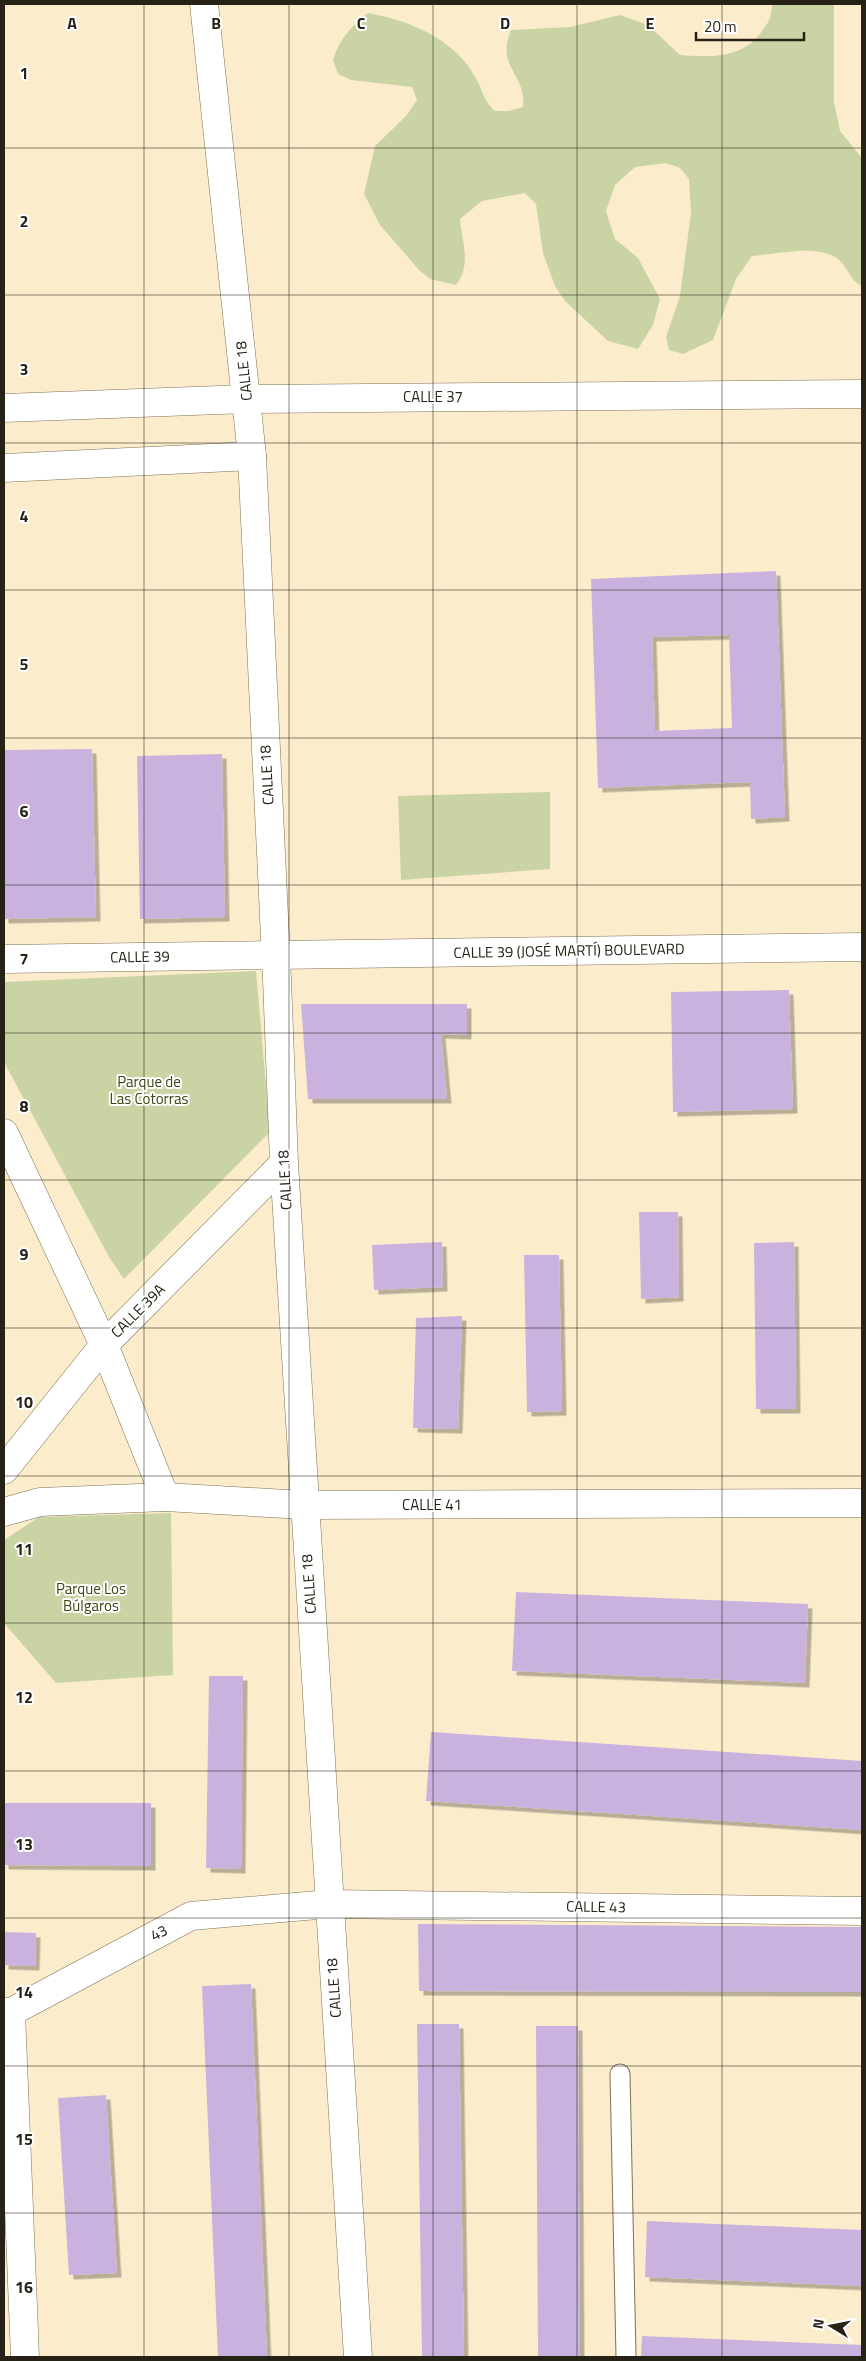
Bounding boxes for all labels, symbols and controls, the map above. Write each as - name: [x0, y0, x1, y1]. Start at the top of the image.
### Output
- scale bar: [696, 10, 804, 42]
- text: A: [67, 11, 77, 35]
- text: B: [211, 11, 221, 35]
- text: C: [357, 11, 366, 35]
- text: D: [500, 11, 510, 35]
- text: E: [646, 11, 655, 35]
- text: 20 m: [704, 15, 737, 38]
- text: 1: [20, 61, 28, 85]
- text: 2: [20, 209, 28, 233]
- street label: CALLE 18: [229, 340, 258, 402]
- text: 3: [20, 357, 28, 381]
- street label: CALLE 37: [403, 385, 463, 408]
- text: 4: [20, 504, 29, 528]
- text: 5: [20, 652, 29, 676]
- street label: CALLE 18: [253, 745, 280, 806]
- text: 6: [20, 799, 29, 823]
- street label: CALLE 39 (JOSÉ MARTÍ) BOULEVARD: [453, 937, 685, 964]
- street label: CALLE 39: [110, 944, 170, 969]
- text: 7: [20, 947, 28, 971]
- park label: Parque de Las Cotorras: [110, 1070, 188, 1110]
- text: 8: [20, 1094, 29, 1118]
- street label: CALLE 18: [271, 1150, 298, 1211]
- text: 9: [20, 1242, 29, 1266]
- street label: CALLE 39A: [105, 1278, 170, 1343]
- text: 10: [15, 1390, 33, 1414]
- street label: CALLE 41: [402, 1493, 462, 1516]
- text: 11: [15, 1537, 33, 1561]
- street label: CALLE 18: [295, 1553, 322, 1615]
- park label: Parque Los Búlgaros: [56, 1577, 126, 1617]
- text: 12: [15, 1685, 33, 1709]
- text: 13: [15, 1832, 33, 1856]
- street label: CALLE 43: [566, 1894, 626, 1919]
- street label: 43: [146, 1918, 172, 1947]
- street label: CALLE 18: [320, 1957, 347, 2019]
- text: 14: [15, 1980, 33, 2004]
- text: 15: [15, 2127, 33, 2151]
- text: 16: [15, 2275, 33, 2299]
- north arrow: [806, 2301, 856, 2351]
- text: N: [807, 2317, 829, 2330]

